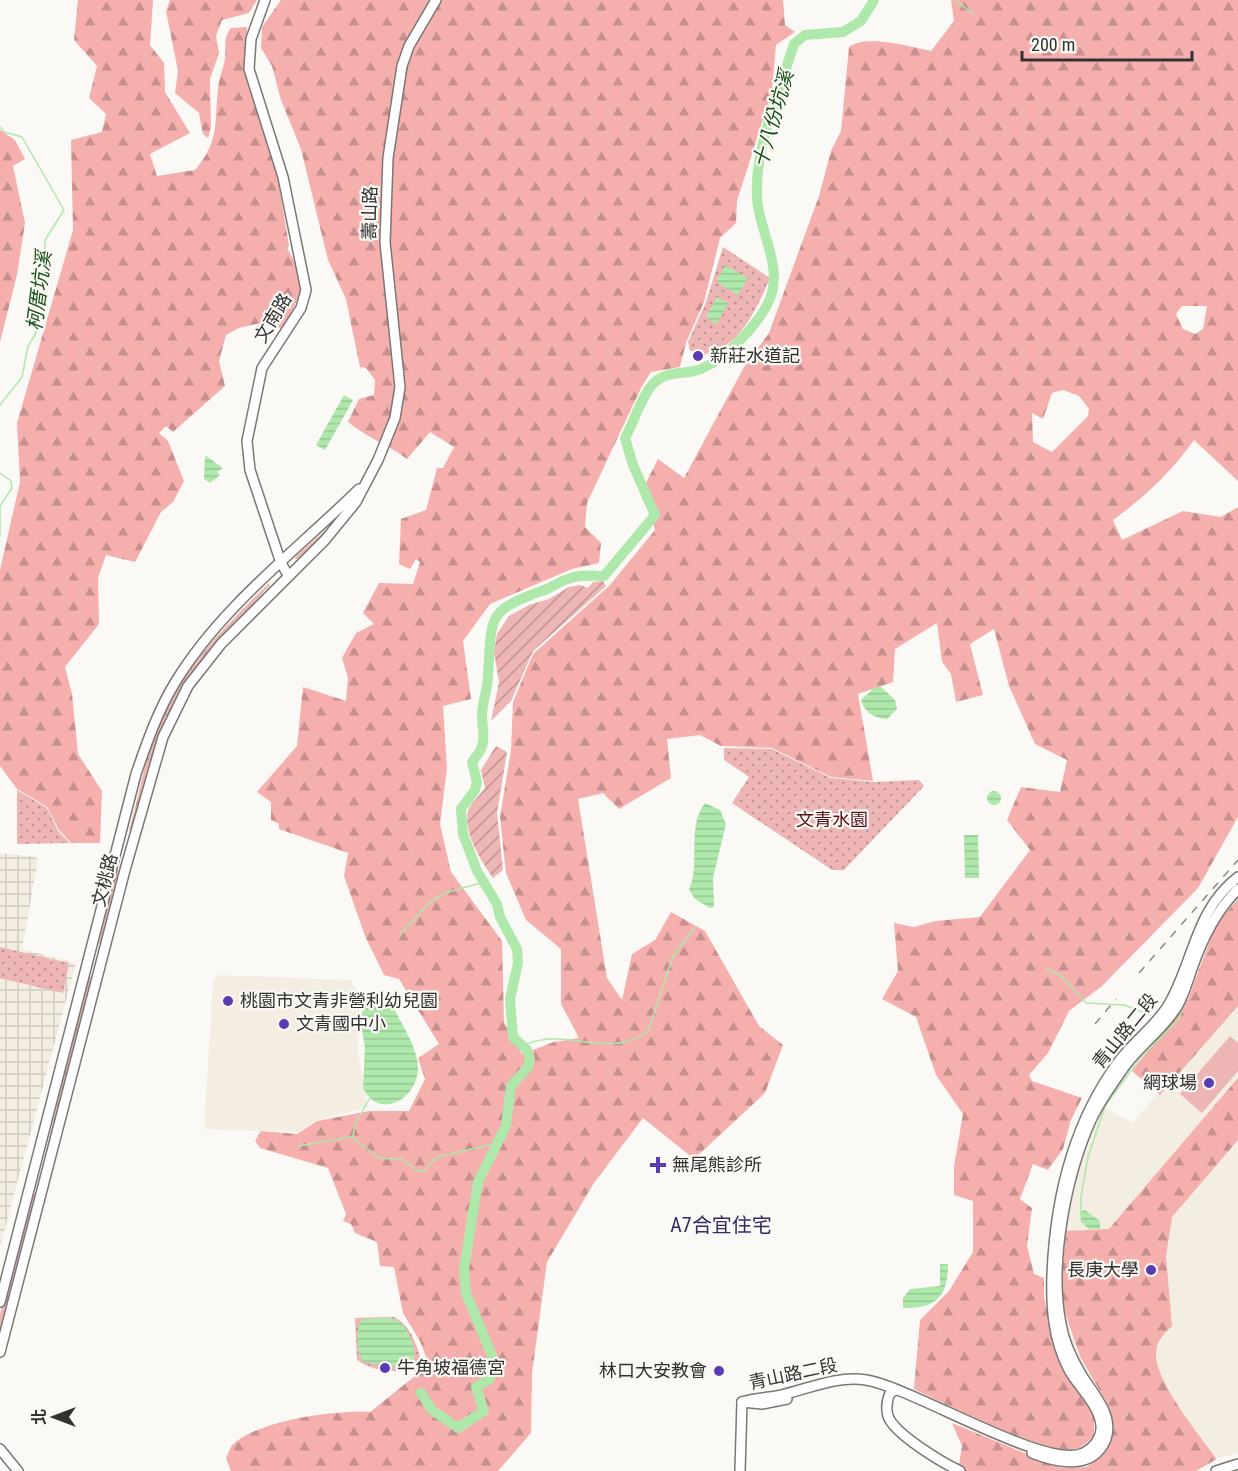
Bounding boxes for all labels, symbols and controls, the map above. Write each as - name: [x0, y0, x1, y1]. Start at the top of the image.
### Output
- scale bar: [1022, 24, 1192, 62]
- text: 200 m: [1031, 34, 1075, 55]
- water label: 十八份坑溪: [748, 65, 799, 170]
- street label: 壽山路: [359, 186, 380, 240]
- water label: 柯厝坑溪: [22, 247, 56, 332]
- street label: 文南路: [250, 289, 295, 346]
- place label: 新莊水道記: [710, 345, 800, 366]
- marker: 新莊水道記: [691, 349, 705, 363]
- park label: 文青水園: [796, 809, 868, 830]
- street label: 文桃路: [88, 851, 121, 909]
- street label: 青山路二段: [1088, 989, 1161, 1072]
- place label: 桃園市文青非營利幼兒園: [240, 990, 438, 1011]
- marker: 桃園市文青非營利幼兒園: [221, 994, 235, 1008]
- place label: 文青國中小: [296, 1013, 386, 1034]
- marker: 文青國中小: [277, 1017, 291, 1031]
- place label: 網球場: [1143, 1072, 1197, 1093]
- marker: 網球場: [1202, 1076, 1216, 1090]
- place label: 無尾熊診所: [672, 1154, 762, 1175]
- marker: 無尾熊診所: [649, 1156, 667, 1174]
- district label: A7合宜住宅: [670, 1213, 772, 1237]
- place label: 長庚大學: [1067, 1259, 1139, 1280]
- marker: 長庚大學: [1144, 1263, 1158, 1277]
- street label: 青山路二段: [747, 1354, 839, 1393]
- place label: 牛角坡福德宮: [397, 1357, 505, 1378]
- place label: 林口大安教會: [599, 1360, 707, 1381]
- marker: 牛角坡福德宮: [378, 1361, 392, 1375]
- marker: 林口大安教會: [712, 1364, 726, 1378]
- north arrow: [24, 1387, 84, 1447]
- text: 北: [30, 1409, 49, 1425]

